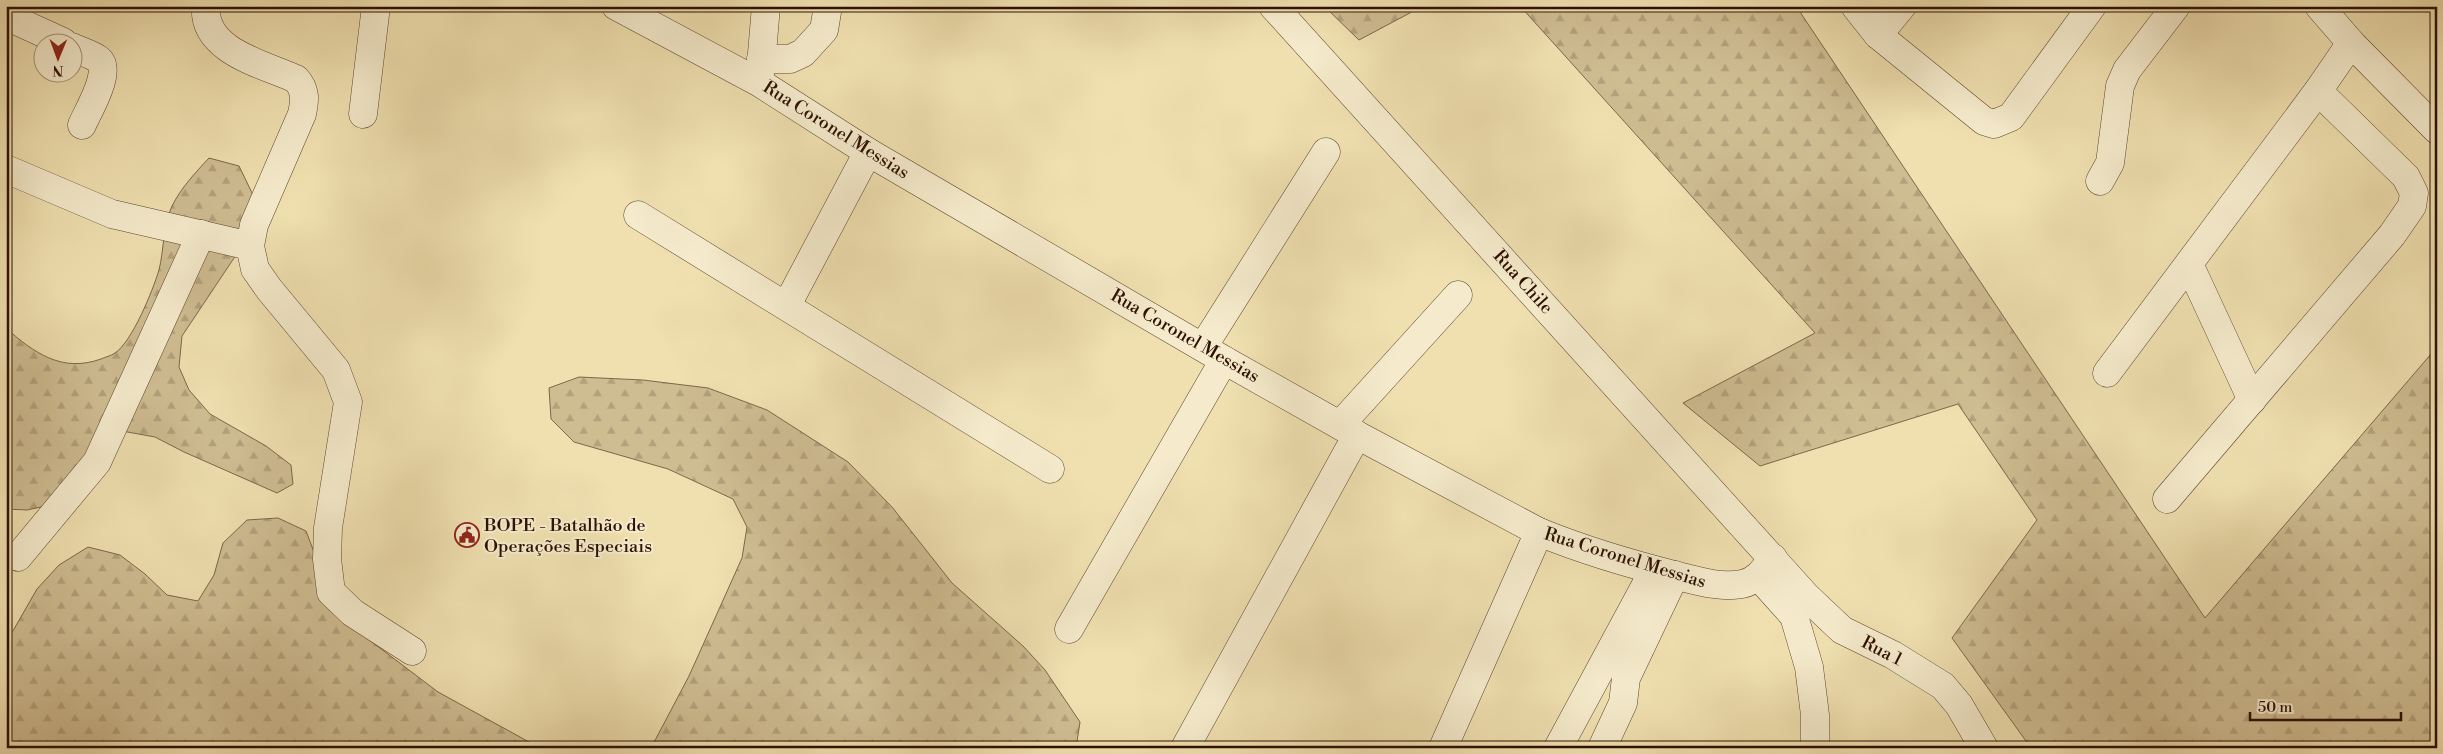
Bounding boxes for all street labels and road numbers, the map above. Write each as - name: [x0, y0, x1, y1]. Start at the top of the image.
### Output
- street label: Rua Coronel Messias: [759, 76, 914, 184]
- street label: Rua Chile: [1488, 245, 1558, 319]
- street label: Rua Coronel Messias: [1106, 284, 1264, 388]
- street label: Rua Coronel Messias: [1541, 522, 1709, 594]
- street label: Rua 1: [1857, 631, 1907, 671]

